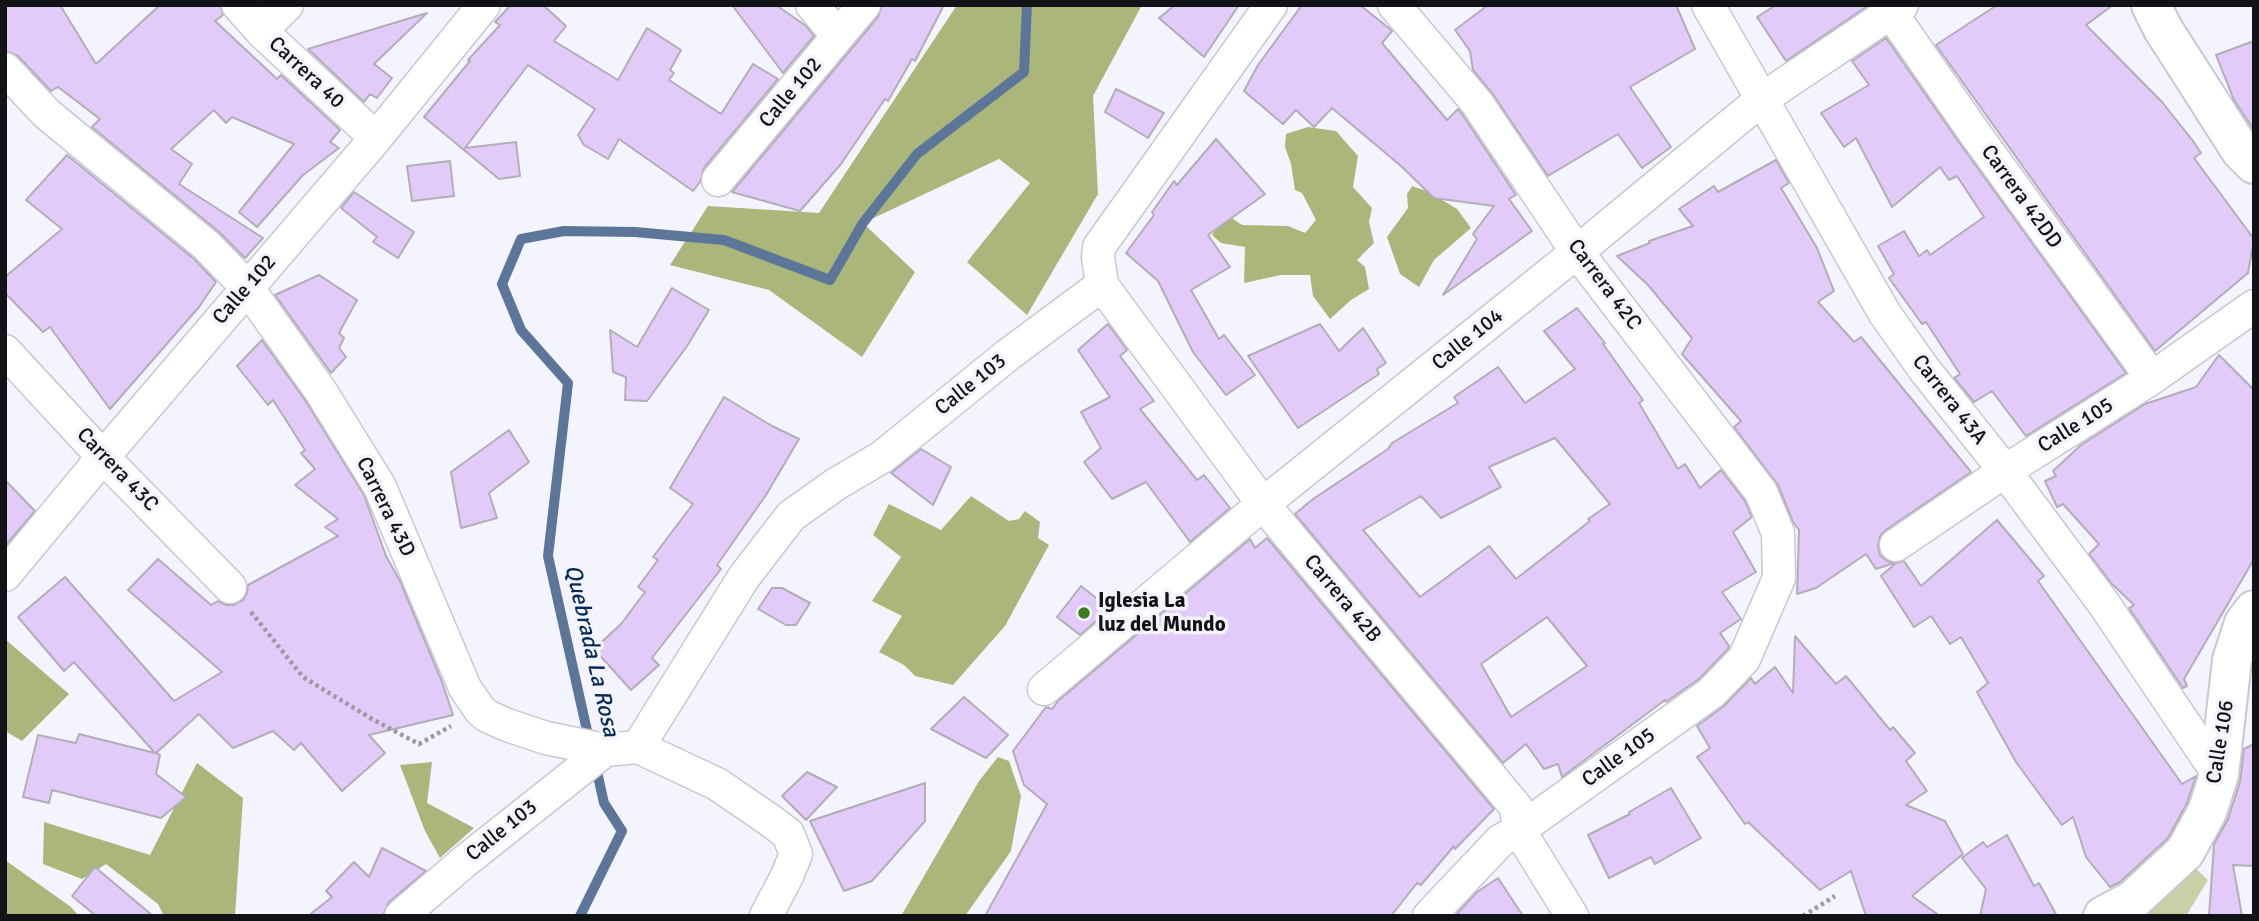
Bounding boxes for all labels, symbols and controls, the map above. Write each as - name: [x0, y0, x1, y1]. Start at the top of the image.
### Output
- street label: Carrera 40: [263, 32, 349, 114]
- street label: Calle 102: [754, 53, 828, 133]
- street label: Carrera 42DD: [1975, 140, 2067, 254]
- street label: Carrera 42C: [1562, 235, 1646, 335]
- street label: Calle 102: [208, 250, 282, 330]
- street label: Calle 104: [1427, 304, 1509, 376]
- street label: Calle 103: [930, 349, 1012, 421]
- street label: Carrera 43A: [1906, 350, 1992, 450]
- street label: Calle 105: [2034, 393, 2118, 459]
- street label: Carrera 43C: [71, 423, 163, 517]
- street label: Carrera 43D: [350, 453, 420, 561]
- street label: Carrera 42B: [1298, 550, 1386, 648]
- water label: Quebrada La Rosa: [558, 562, 624, 740]
- place label: Iglesia La luz del Mundo: [1098, 588, 1226, 638]
- marker: Iglesia La luz del Mundo: [1076, 605, 1092, 621]
- street label: Calle 106: [2202, 698, 2240, 786]
- street label: Calle 105: [1578, 723, 1660, 793]
- street label: Calle 103: [461, 795, 543, 867]

